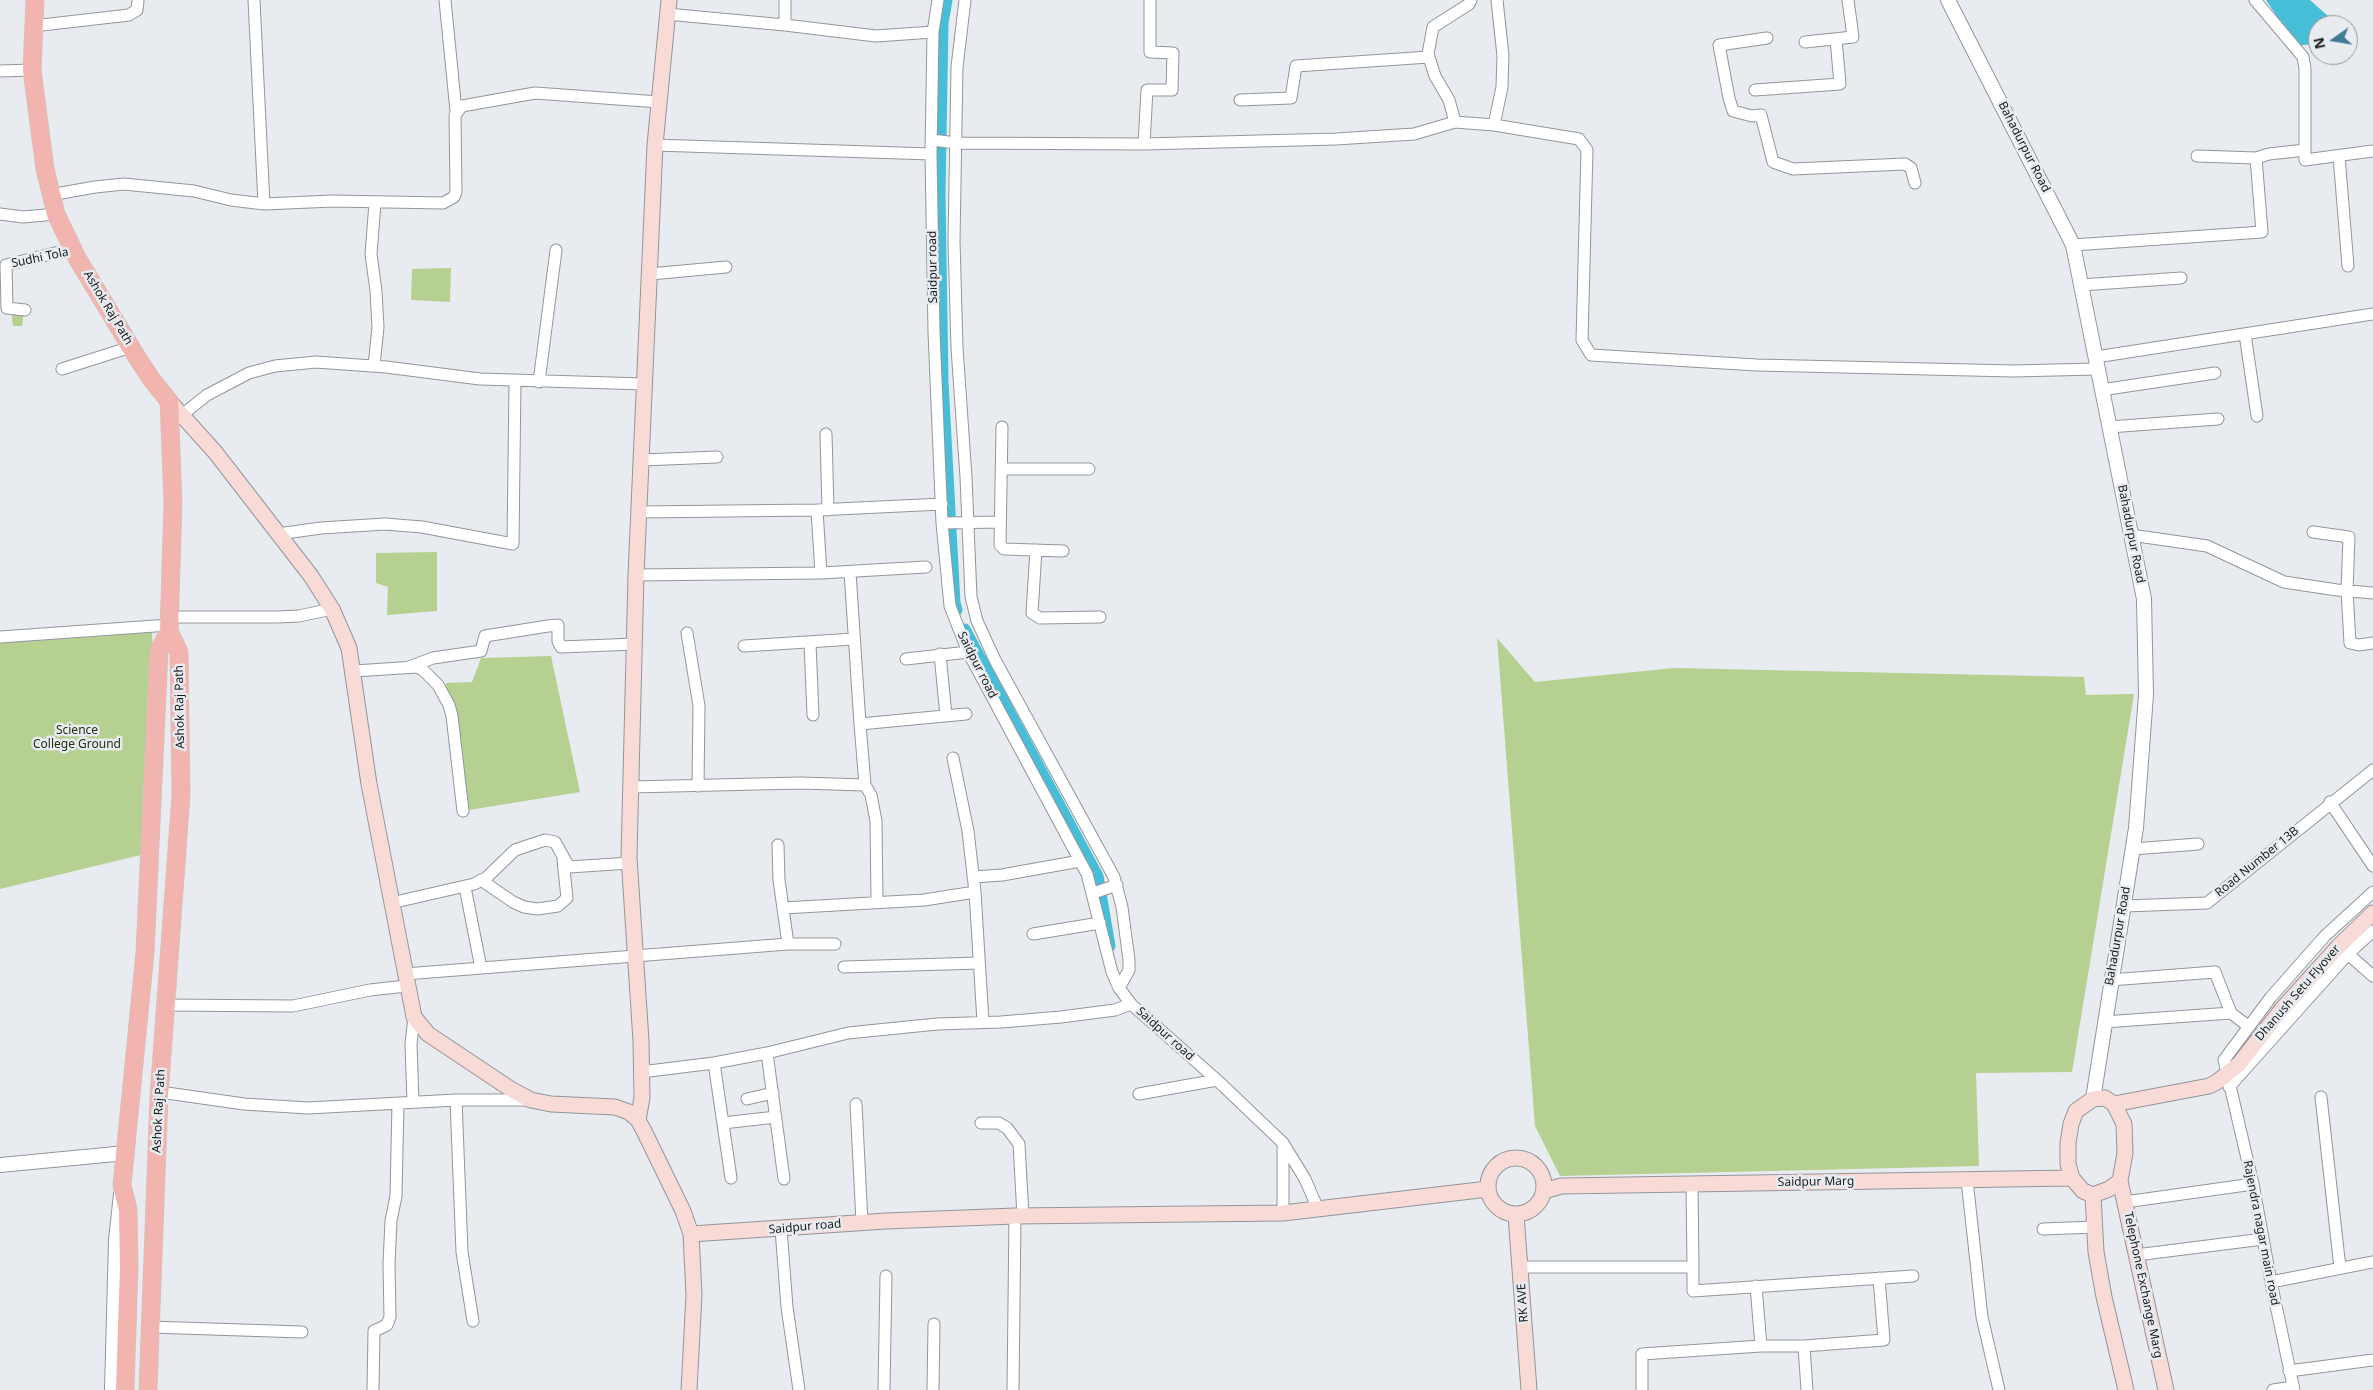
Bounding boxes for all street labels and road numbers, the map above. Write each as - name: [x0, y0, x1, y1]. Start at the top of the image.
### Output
- street label: Bahadurpur Road: [1995, 99, 2053, 195]
- street label: Saidpur road: [925, 231, 941, 303]
- street label: Sudhi Tola: [10, 245, 70, 271]
- street label: Ashok Raj Path: [80, 268, 136, 348]
- street label: Bahadurpur Road: [2114, 483, 2148, 585]
- street label: Saidpur road: [954, 629, 1000, 701]
- street label: Ashok Raj Path: [172, 665, 188, 749]
- street label: Road Number 13B: [2212, 824, 2302, 900]
- street label: Bahadurpur Road: [2102, 885, 2134, 987]
- street label: Dhanush Setu Flyover: [2252, 942, 2344, 1044]
- street label: Saidpur road: [1133, 1004, 1197, 1064]
- street label: Ashok Raj Path: [150, 1069, 168, 1153]
- street label: Rajendra nagar main road: [2240, 1159, 2282, 1307]
- street label: Saidpur Marg: [1778, 1174, 1854, 1190]
- street label: Telephone Exchange Marg: [2120, 1211, 2166, 1359]
- street label: Saidpur road: [768, 1217, 842, 1237]
- street label: RK AVE: [1514, 1283, 1532, 1323]

